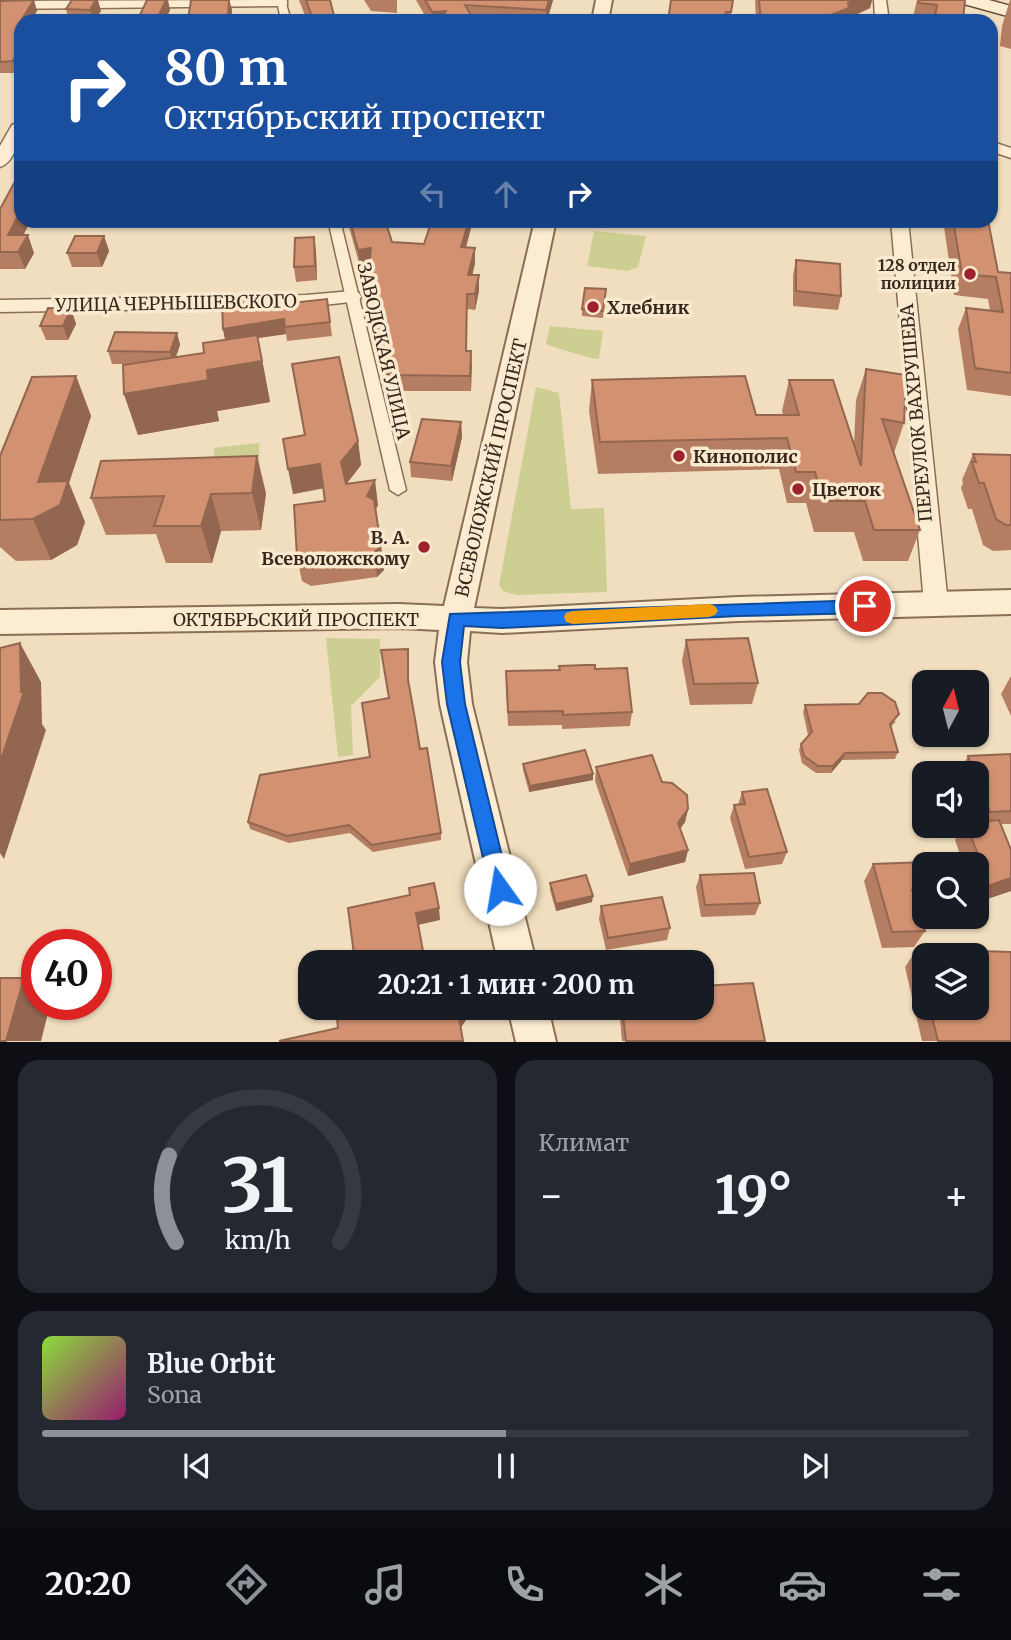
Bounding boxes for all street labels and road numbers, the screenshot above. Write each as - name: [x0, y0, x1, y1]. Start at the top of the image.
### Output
- street label: ЗАВОДСКАЯ УЛИЦА: [352, 260, 416, 442]
- street label: УЛИЦА ЧЕРНЫШЕВСКОГО: [54, 289, 297, 317]
- street label: ПЕРЕУЛОК ВАХРУШЕВА: [895, 303, 937, 523]
- street label: ВСЕВОЛОЖСКИЙ ПРОСПЕКТ: [450, 336, 532, 599]
- street label: ОКТЯБРЬСКИЙ ПРОСПЕКТ: [173, 608, 420, 631]

